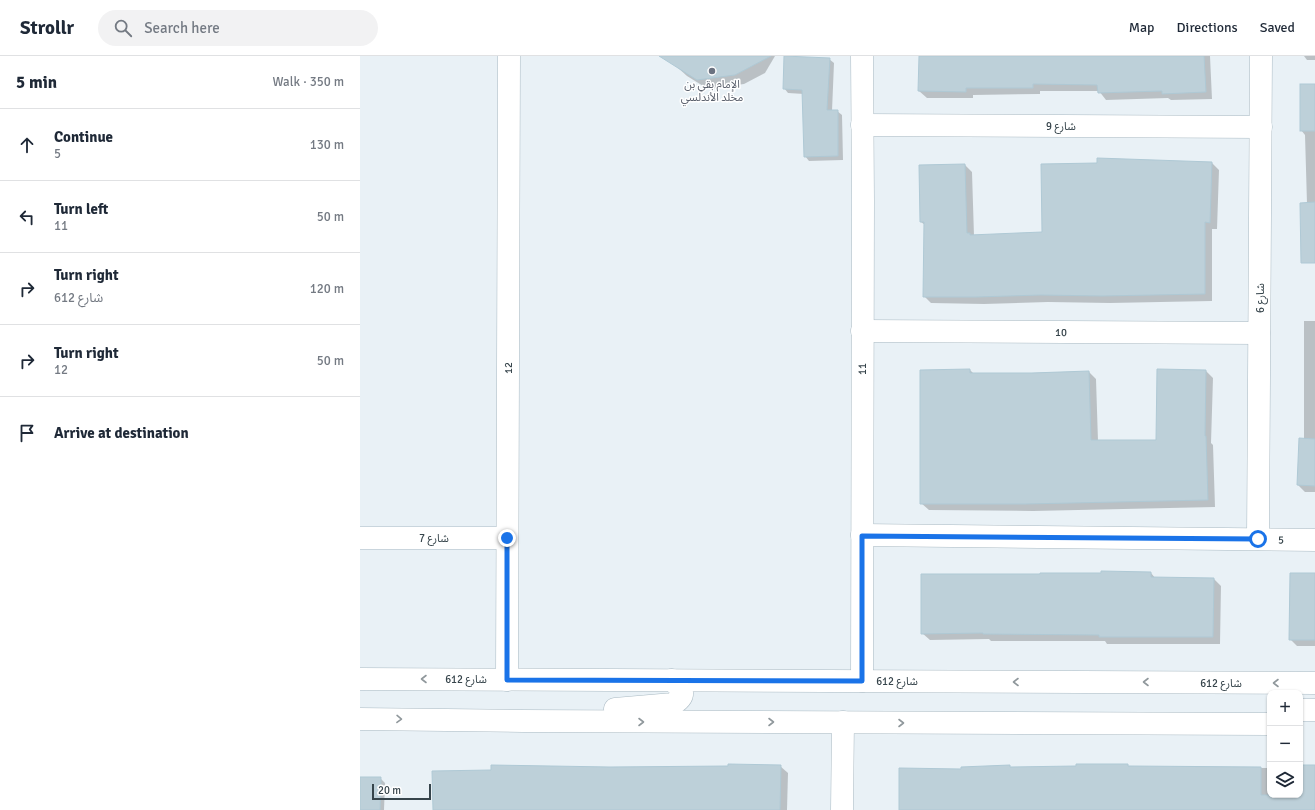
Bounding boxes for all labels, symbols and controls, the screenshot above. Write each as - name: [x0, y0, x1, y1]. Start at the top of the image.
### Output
- search box: [98, 10, 378, 46]
- text: Strollr: [20, 16, 74, 40]
- icon: search: [112, 17, 134, 39]
- text: Search here: [144, 19, 220, 37]
- text: Map: [1129, 19, 1155, 36]
- text: Directions: [1177, 19, 1238, 36]
- text: Saved: [1260, 19, 1295, 36]
- marker: الإمام بقي بن مخلد الأندلسي: [707, 66, 717, 76]
- text: 5 min: [16, 72, 57, 93]
- text: Walk · 350 m: [273, 74, 344, 90]
- place label: الإمام بقي بن مخلد الأندلسي: [681, 78, 743, 106]
- street label: شارع 9: [1046, 120, 1076, 134]
- text: Continue: [54, 128, 113, 146]
- icon: ahead: [16, 134, 38, 156]
- text: 130 m: [310, 137, 344, 153]
- text: 5: [54, 146, 61, 162]
- text: Turn left: [54, 200, 108, 218]
- icon: left: [16, 206, 38, 228]
- text: 50 m: [317, 209, 344, 225]
- text: 11: [54, 218, 68, 234]
- text: Turn right: [54, 266, 119, 284]
- icon: right: [16, 278, 38, 300]
- text: 120 m: [310, 281, 344, 297]
- street label: شارع 6: [1254, 283, 1268, 313]
- text: شارع 612: [54, 290, 103, 306]
- street label: 10: [1055, 325, 1067, 339]
- text: Turn right: [54, 344, 119, 362]
- icon: right: [16, 350, 38, 372]
- text: 50 m: [317, 353, 344, 369]
- text: 12: [54, 362, 68, 378]
- street label: 12: [501, 362, 515, 374]
- street label: 11: [856, 363, 869, 375]
- icon: arrive: [16, 422, 38, 444]
- text: Arrive at destination: [54, 424, 189, 442]
- route end: [498, 529, 516, 547]
- route start: [1249, 530, 1267, 548]
- street label: شارع 7: [419, 532, 449, 546]
- street label: 5: [1278, 533, 1284, 546]
- street label: شارع 612: [445, 673, 487, 687]
- one-way arrow: [421, 675, 427, 683]
- street label: شارع 612: [876, 675, 918, 689]
- street label: شارع 612: [1200, 677, 1242, 691]
- one-way arrow: [1013, 678, 1019, 686]
- one-way arrow: [1143, 678, 1149, 686]
- one-way arrow: [1273, 679, 1279, 687]
- map controls: [1267, 690, 1303, 798]
- button: +: [1267, 690, 1303, 726]
- one-way arrow: [396, 715, 402, 723]
- one-way arrow: [638, 718, 644, 726]
- one-way arrow: [768, 718, 774, 726]
- one-way arrow: [898, 719, 904, 727]
- button: −: [1267, 726, 1303, 762]
- button: layers: [1267, 762, 1303, 798]
- scale bar: [372, 782, 431, 801]
- text: 20 m: [378, 784, 401, 797]

